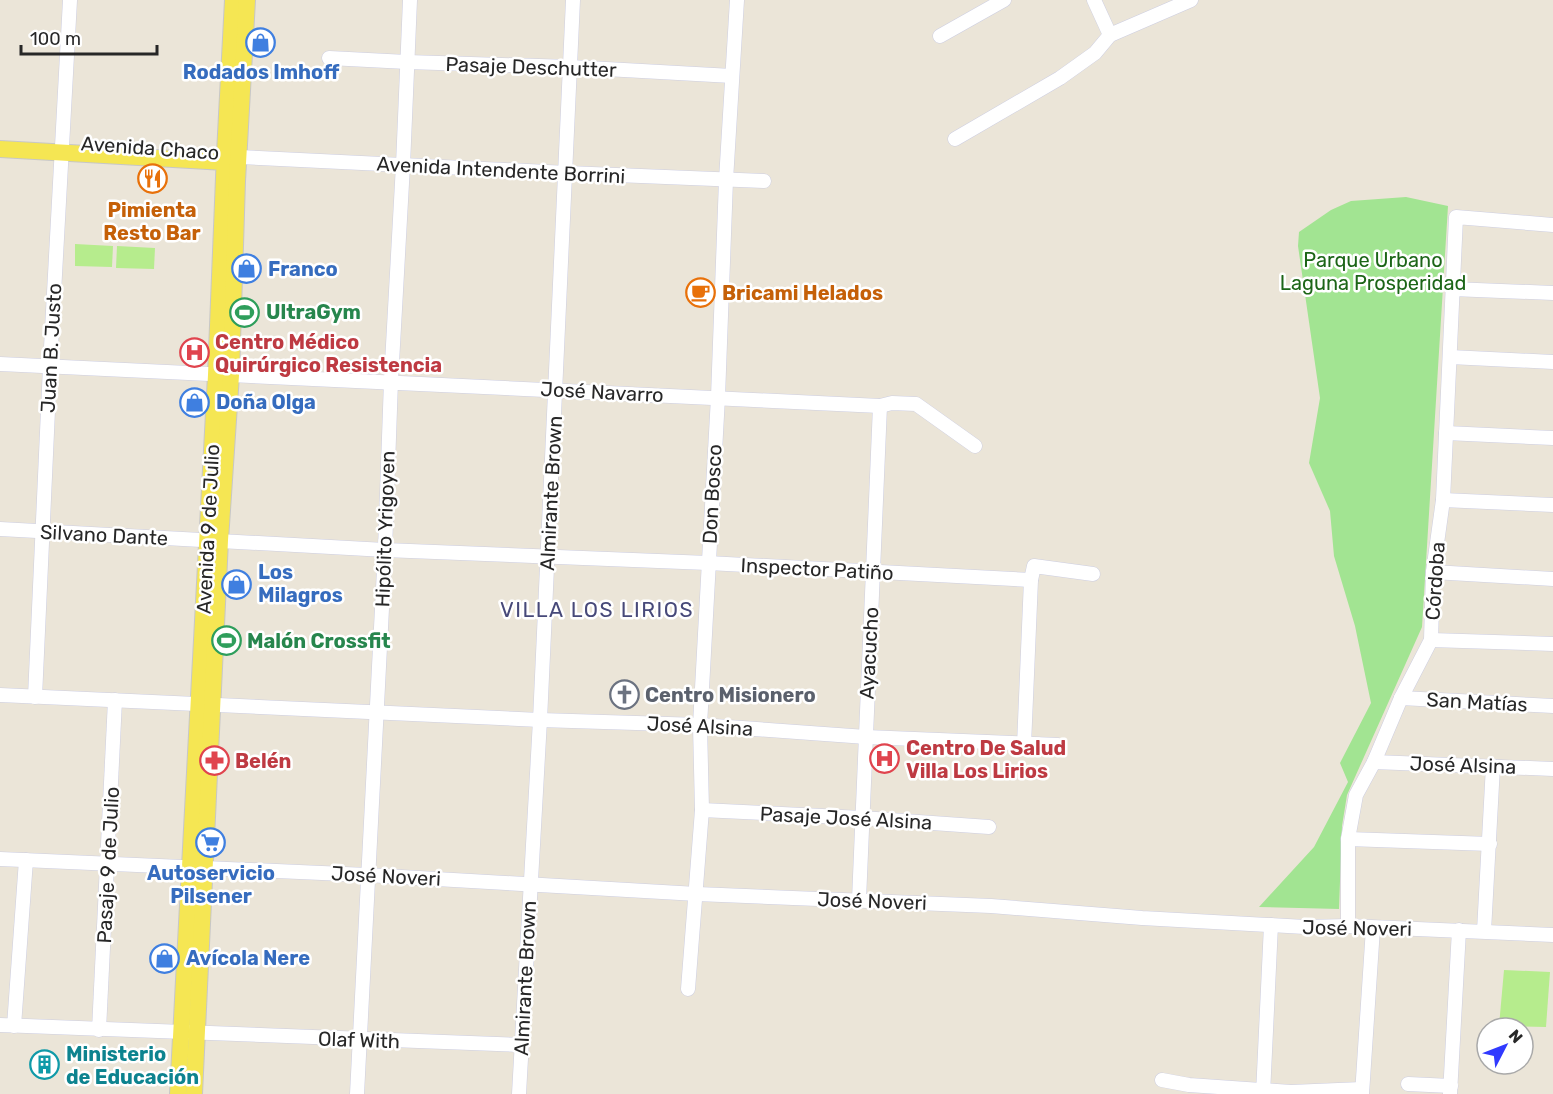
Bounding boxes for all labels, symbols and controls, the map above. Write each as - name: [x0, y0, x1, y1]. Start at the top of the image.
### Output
- scale bar: [21, 18, 158, 56]
- shop icon: Rodados Imhoff: [245, 26, 277, 58]
- text: 100 m: [30, 28, 81, 50]
- street label: Pasaje Deschutter: [445, 52, 617, 82]
- place label: Rodados Imhoff: [183, 60, 340, 84]
- street label: Avenida Chaco: [80, 131, 220, 165]
- street label: Avenida Intendente Borrini: [376, 152, 626, 188]
- restaurant icon: Pimienta Resto Bar: [136, 163, 168, 195]
- place label: Pimienta Resto Bar: [103, 198, 201, 245]
- park label: Parque Urbano Laguna Prosperidad: [1280, 248, 1466, 295]
- shop icon: Franco: [231, 253, 263, 285]
- place label: Franco: [268, 257, 338, 281]
- cafe icon: Bricami Helados: [685, 277, 717, 309]
- place label: Bricami Helados: [722, 281, 883, 305]
- street label: Juan B. Justo: [36, 282, 66, 414]
- sports icon: UltraGym: [229, 296, 261, 328]
- place label: UltraGym: [266, 300, 361, 324]
- place label: Centro Médico Quirúrgico Resistencia: [215, 330, 442, 377]
- hospital icon: Centro Médico Quirúrgico Resistencia: [178, 337, 210, 369]
- street label: José Navarro: [540, 377, 664, 407]
- shop icon: Doña Olga: [179, 386, 211, 418]
- place label: Doña Olga: [216, 390, 316, 414]
- street label: Almirante Brown: [535, 415, 567, 571]
- street label: Avenida 9 de Julio: [192, 443, 224, 615]
- street label: Don Bosco: [697, 444, 727, 544]
- street label: Hipólito Yrigoyen: [370, 450, 400, 608]
- street label: Silvano Dante: [39, 520, 169, 550]
- street label: Córdoba: [1420, 541, 1450, 621]
- street label: Inspector Patiño: [740, 553, 894, 585]
- place label: Los Milagros: [258, 560, 343, 607]
- shop icon: Los Milagros: [221, 568, 253, 600]
- district label: VILLA LOS LIRIOS: [500, 597, 694, 622]
- street label: Ayacucho: [855, 606, 883, 700]
- sports icon: Malón Crossfit: [210, 625, 242, 657]
- place label: Malón Crossfit: [247, 629, 391, 653]
- church icon: Centro Misionero: [608, 679, 640, 711]
- place label: Centro Misionero: [645, 683, 816, 707]
- street label: San Matías: [1426, 687, 1528, 717]
- street label: José Alsina: [646, 711, 754, 741]
- place label: Centro De Salud Villa Los Lirios: [906, 736, 1066, 783]
- hospital icon: Centro De Salud Villa Los Lirios: [869, 743, 901, 775]
- pharmacy icon: Belén: [198, 745, 230, 777]
- place label: Belén: [235, 749, 291, 773]
- street label: José Alsina: [1409, 751, 1517, 779]
- street label: Pasaje 9 de Julio: [92, 786, 124, 944]
- street label: Pasaje José Alsina: [759, 801, 933, 835]
- supermarket icon: Autoservicio Pilsener: [195, 826, 227, 858]
- place label: Autoservicio Pilsener: [147, 861, 275, 908]
- street label: José Noveri: [331, 861, 441, 891]
- street label: José Noveri: [817, 887, 927, 915]
- street label: Almirante Brown: [509, 900, 541, 1056]
- street label: José Noveri: [1302, 915, 1412, 941]
- shop icon: Avícola Nere: [149, 942, 181, 974]
- place label: Avícola Nere: [186, 946, 310, 970]
- north arrow: [1475, 1016, 1535, 1076]
- text: N: [1505, 1026, 1527, 1047]
- street label: Olaf With: [318, 1027, 400, 1053]
- place label: Ministerio de Educación: [66, 1042, 199, 1089]
- building icon: Ministerio de Educación: [29, 1049, 61, 1081]

